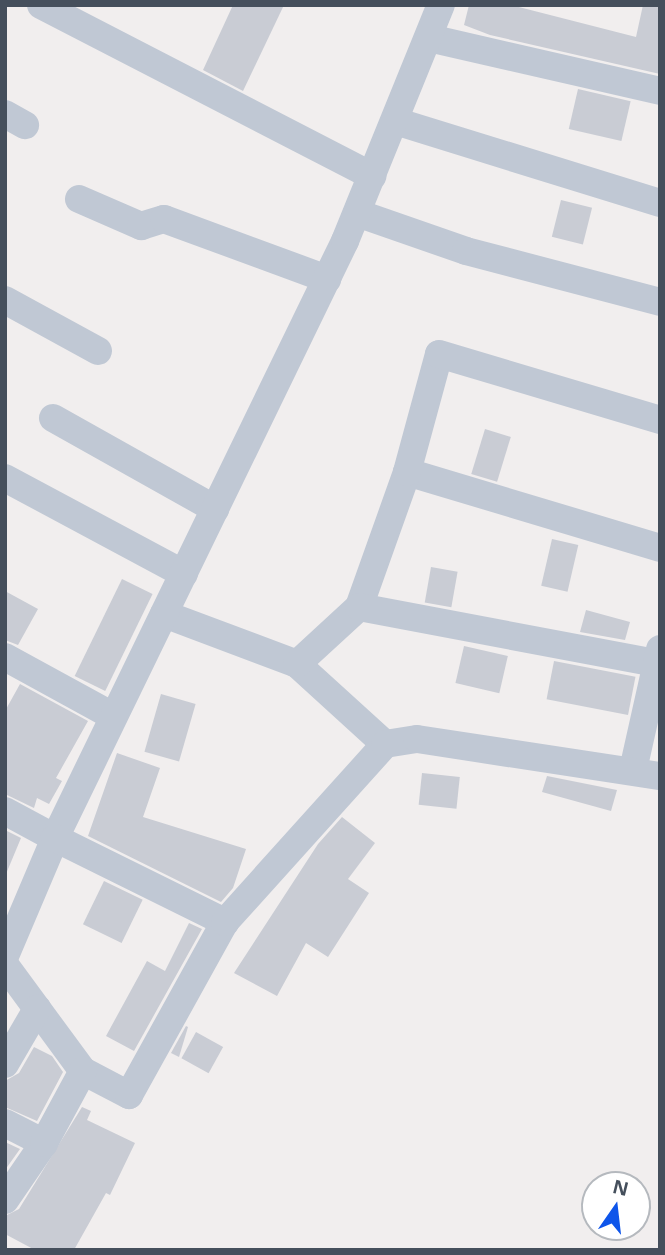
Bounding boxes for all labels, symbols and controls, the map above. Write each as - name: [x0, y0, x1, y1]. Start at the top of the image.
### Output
- north arrow: [581, 1171, 651, 1241]
- text: N: [610, 1173, 631, 1202]

